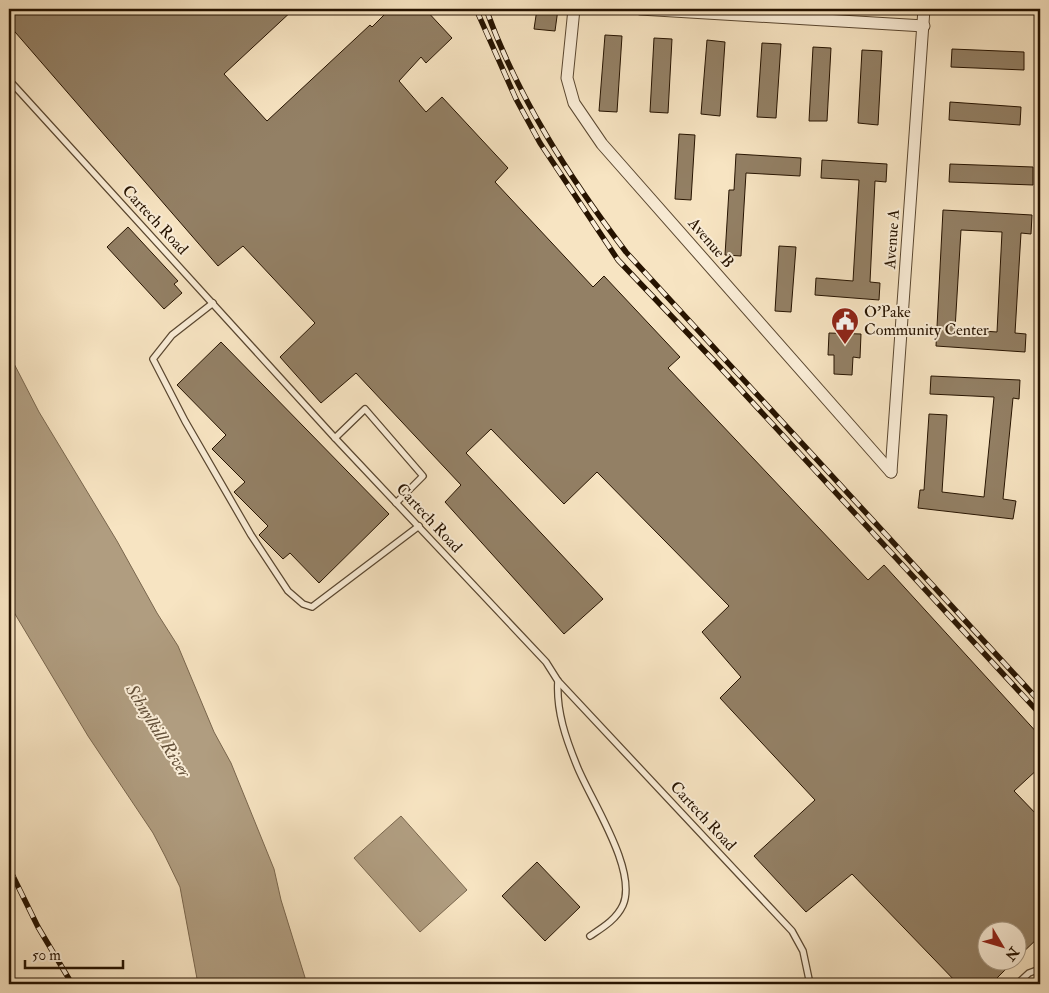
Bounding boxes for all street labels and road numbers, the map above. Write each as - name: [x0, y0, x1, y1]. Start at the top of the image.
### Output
- street label: Cartech Road: [118, 181, 192, 259]
- street label: Avenue A: [880, 208, 904, 271]
- street label: Avenue B: [683, 213, 738, 272]
- street label: Cartech Road: [392, 479, 466, 557]
- street label: Cartech Road: [666, 777, 740, 855]

